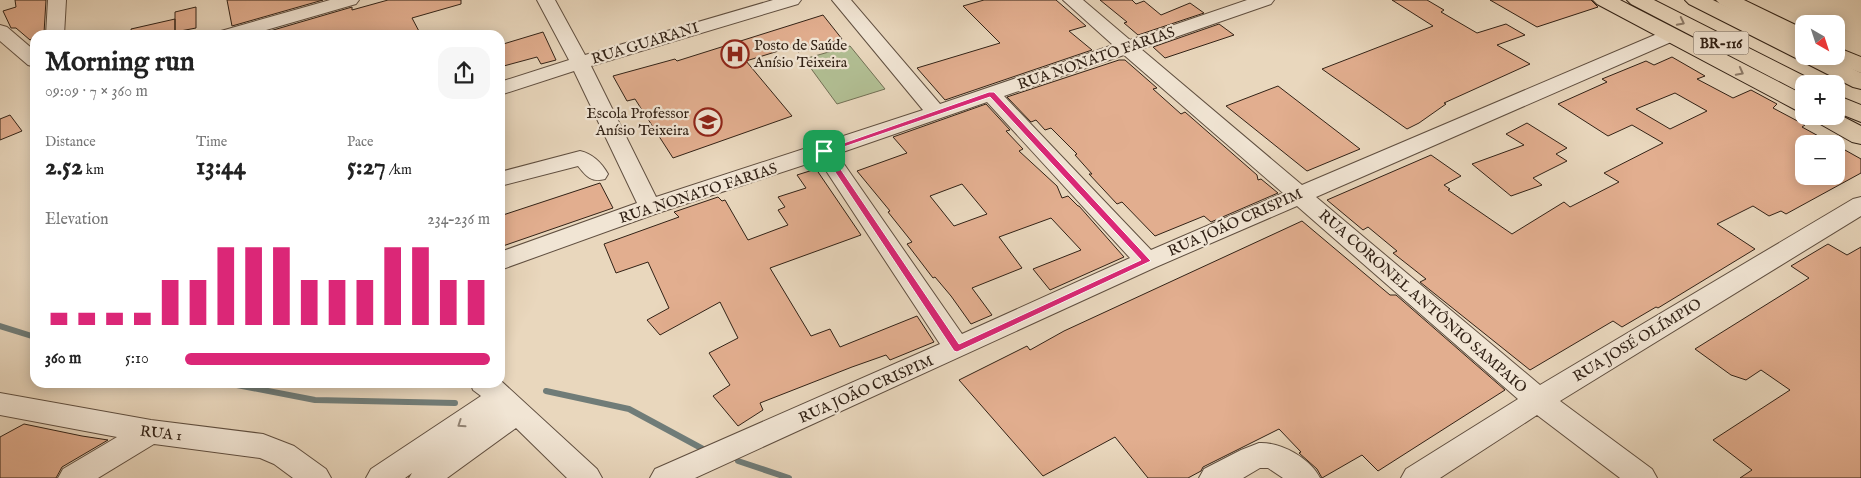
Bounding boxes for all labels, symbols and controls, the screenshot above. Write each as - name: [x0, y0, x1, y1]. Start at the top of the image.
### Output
- north arrow: [1795, 15, 1845, 65]
- map controls: [1795, 15, 1845, 185]
- one-way arrow: [1676, 16, 1685, 26]
- street label: RUA GUARANI: [589, 18, 702, 69]
- street label: RUA NONATO FARIAS: [1015, 23, 1177, 94]
- road number: BR-116: [1694, 32, 1748, 54]
- place label: Posto de Saúde Anísio Teixeira: [753, 36, 848, 72]
- hospital icon: Posto de Saúde Anísio Teixeira: [720, 39, 750, 69]
- text: Morning run: [45, 45, 195, 80]
- button: share: [438, 47, 490, 99]
- one-way arrow: [1735, 66, 1744, 76]
- button: +: [1795, 75, 1845, 125]
- text: 09:09 · 7 × 360 m: [45, 82, 148, 102]
- place label: Escola Professor Anísio Teixeira: [586, 104, 690, 140]
- school or university icon: Escola Professor Anísio Teixeira: [693, 107, 723, 137]
- pin: [803, 130, 845, 172]
- text: Distance: [45, 133, 96, 151]
- text: Time: [196, 133, 227, 151]
- text: Pace: [347, 133, 374, 151]
- button: −: [1795, 135, 1845, 185]
- icon: arrive: [810, 137, 838, 165]
- text: 2.52: [45, 151, 83, 183]
- text: 13:44: [196, 151, 246, 183]
- text: 5:27: [347, 151, 386, 183]
- street label: RUA NONATO FARIAS: [617, 159, 780, 228]
- text: km: [83, 161, 104, 179]
- text: /km: [386, 161, 412, 179]
- street label: RUA JOÃO CRISPIM: [1165, 184, 1305, 261]
- street label: RUA CORONEL ANTÔNIO SAMPAIO: [1314, 206, 1531, 397]
- text: Elevation: [45, 210, 108, 230]
- text: 234–236 m: [427, 210, 490, 230]
- street label: RUA JOSÉ OLÍMPIO: [1569, 294, 1705, 386]
- text: 360 m: [45, 349, 81, 369]
- text: 5:10: [125, 349, 149, 369]
- street label: RUA JOÃO CRISPIM: [796, 351, 936, 428]
- one-way arrow: [458, 418, 467, 427]
- street label: RUA 1: [139, 422, 183, 445]

